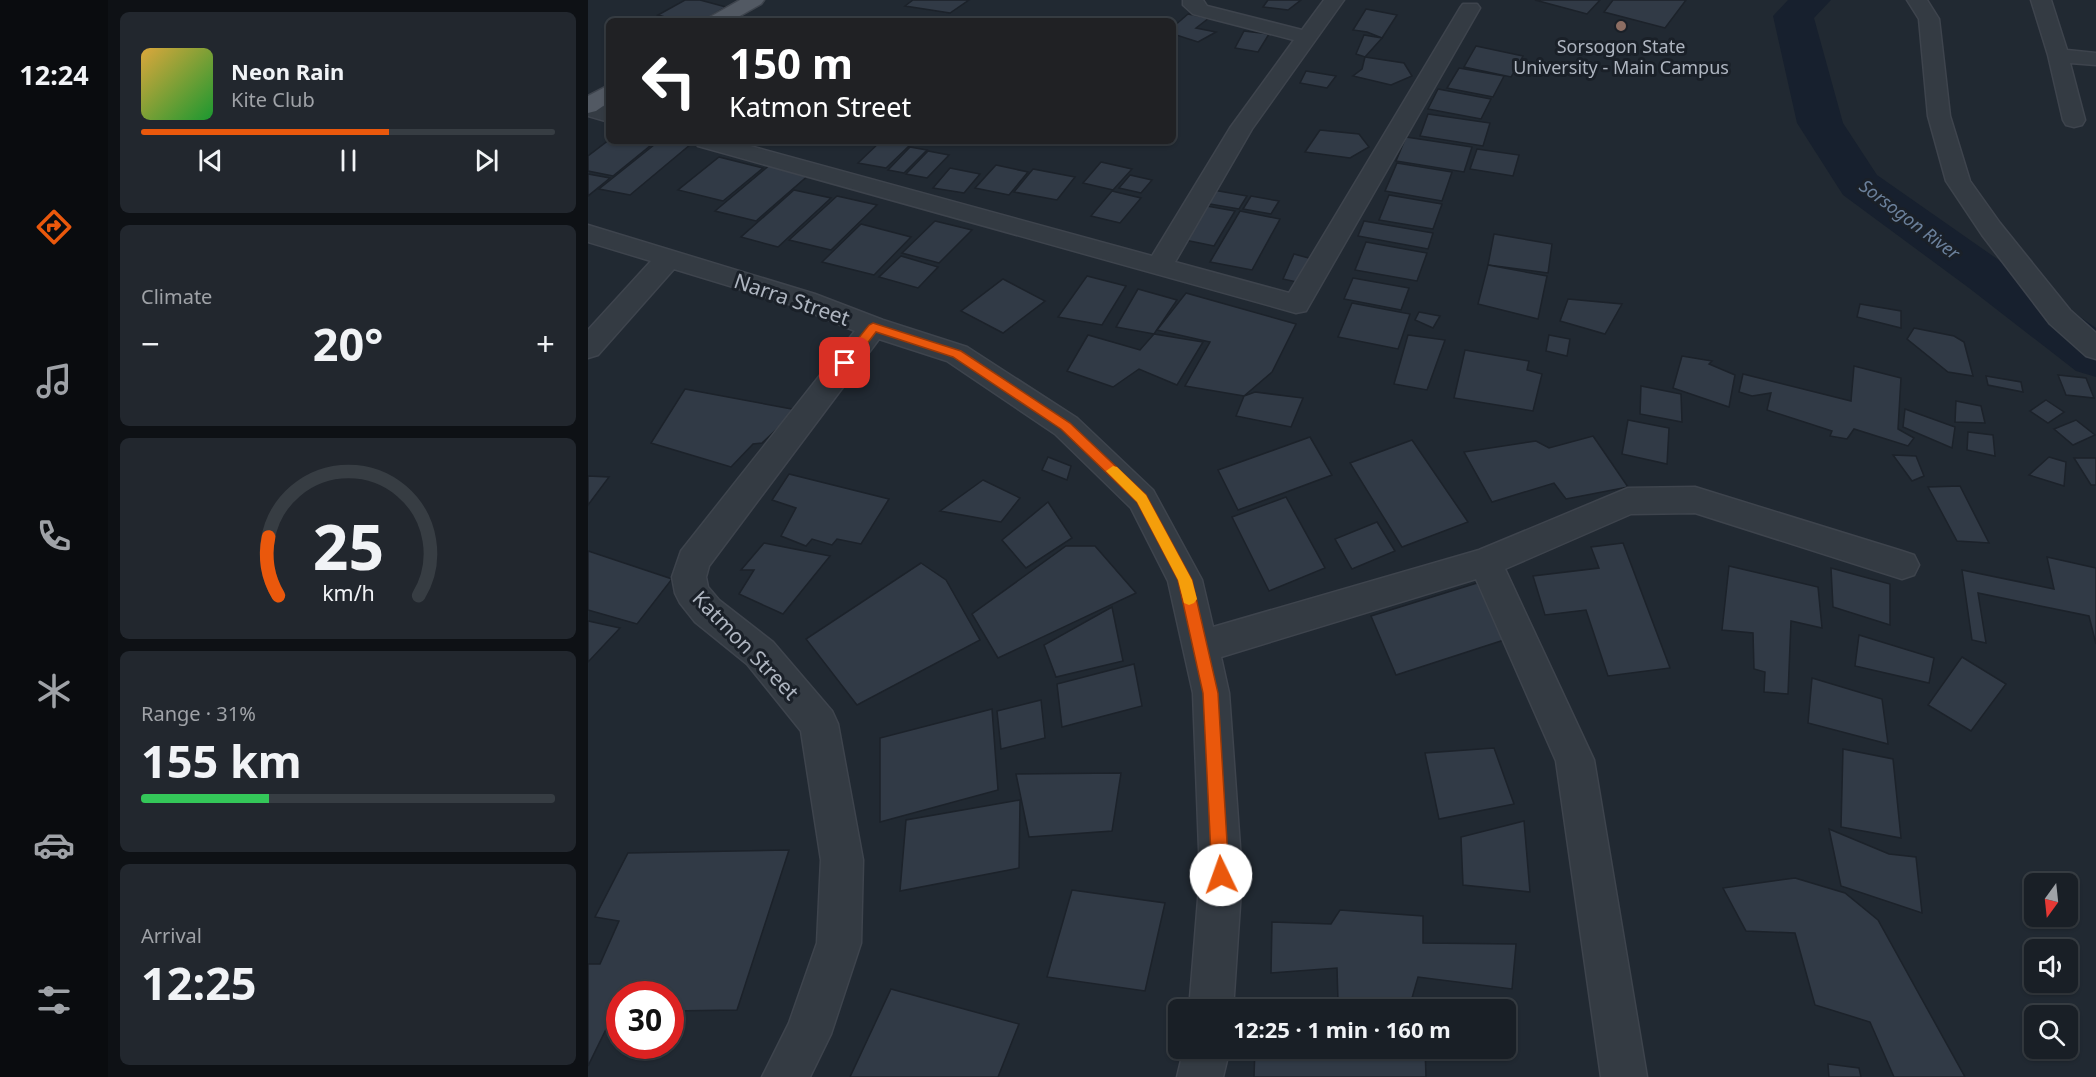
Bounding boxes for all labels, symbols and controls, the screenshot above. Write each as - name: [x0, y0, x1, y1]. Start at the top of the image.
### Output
- marker: Sorsogon State University - Main Campus: [1614, 19, 1628, 33]
- text: 150 m: [729, 34, 853, 91]
- place label: Sorsogon State University - Main Campus: [1513, 34, 1729, 79]
- icon: left: [630, 42, 708, 120]
- text: 12:24: [19, 56, 89, 93]
- text: Neon Rain: [231, 56, 344, 86]
- text: Kite Club: [231, 86, 315, 113]
- text: Katmon Street: [729, 88, 911, 125]
- icon: previous: [194, 144, 227, 177]
- icon: pause: [332, 144, 365, 177]
- icon: next: [470, 144, 503, 177]
- water label: Sorsogon River: [1855, 173, 1966, 265]
- icon: directions: [33, 206, 75, 248]
- street label: Narra Street: [730, 266, 854, 332]
- text: Climate: [141, 283, 212, 310]
- text: 20°: [313, 313, 383, 374]
- text: −: [141, 321, 160, 366]
- text: +: [536, 321, 555, 366]
- pin: [819, 337, 870, 388]
- icon: arrive: [828, 346, 861, 379]
- icon: music: [33, 360, 75, 402]
- text: 25: [312, 503, 384, 588]
- icon: phone: [33, 515, 75, 557]
- text: km/h: [322, 578, 374, 607]
- street label: Katmon Street: [687, 584, 806, 706]
- icon: climate: [33, 670, 75, 712]
- text: Range · 31%: [141, 700, 256, 727]
- text: 155 km: [141, 730, 302, 791]
- icon: car: [33, 824, 75, 866]
- position arrow: [1189, 843, 1253, 907]
- north arrow: [2024, 873, 2078, 927]
- map controls: [2024, 873, 2078, 1059]
- text: Arrival: [141, 922, 202, 949]
- button: sound: [2024, 939, 2078, 993]
- text: 12:25: [141, 952, 257, 1013]
- icon: filters: [33, 979, 75, 1021]
- speed limit sign: 30: [606, 981, 684, 1059]
- button: search: [2024, 1005, 2078, 1059]
- text: 12:25 · 1 min · 160 m: [1233, 1014, 1451, 1044]

